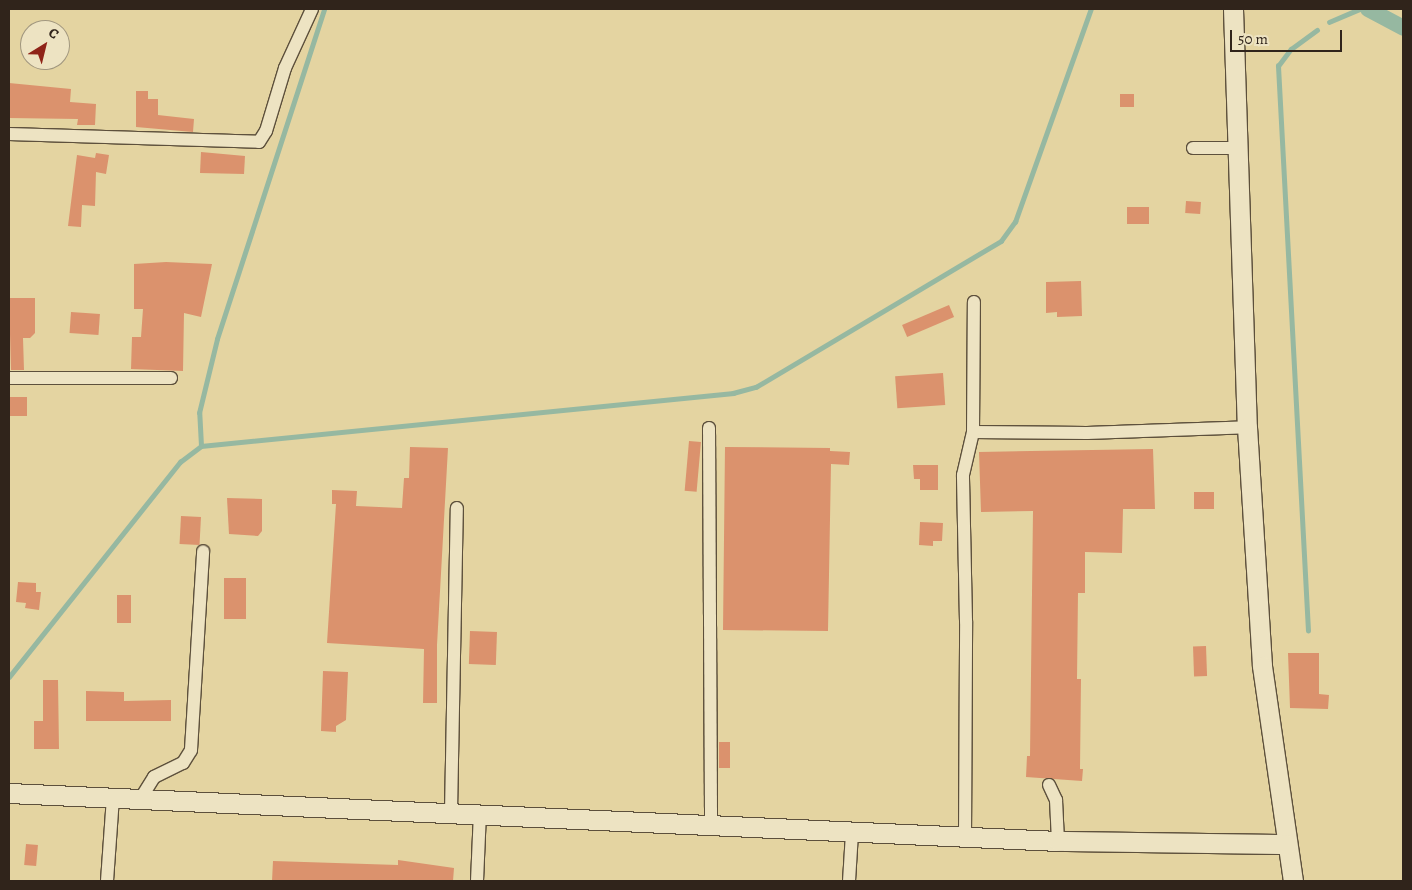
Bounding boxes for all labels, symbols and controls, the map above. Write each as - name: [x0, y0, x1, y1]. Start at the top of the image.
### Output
- north arrow: [20, 20, 70, 70]
- scale bar: [1232, 20, 1344, 52]
- text: С: [44, 23, 63, 43]
- text: 50 m: [1238, 29, 1268, 49]

